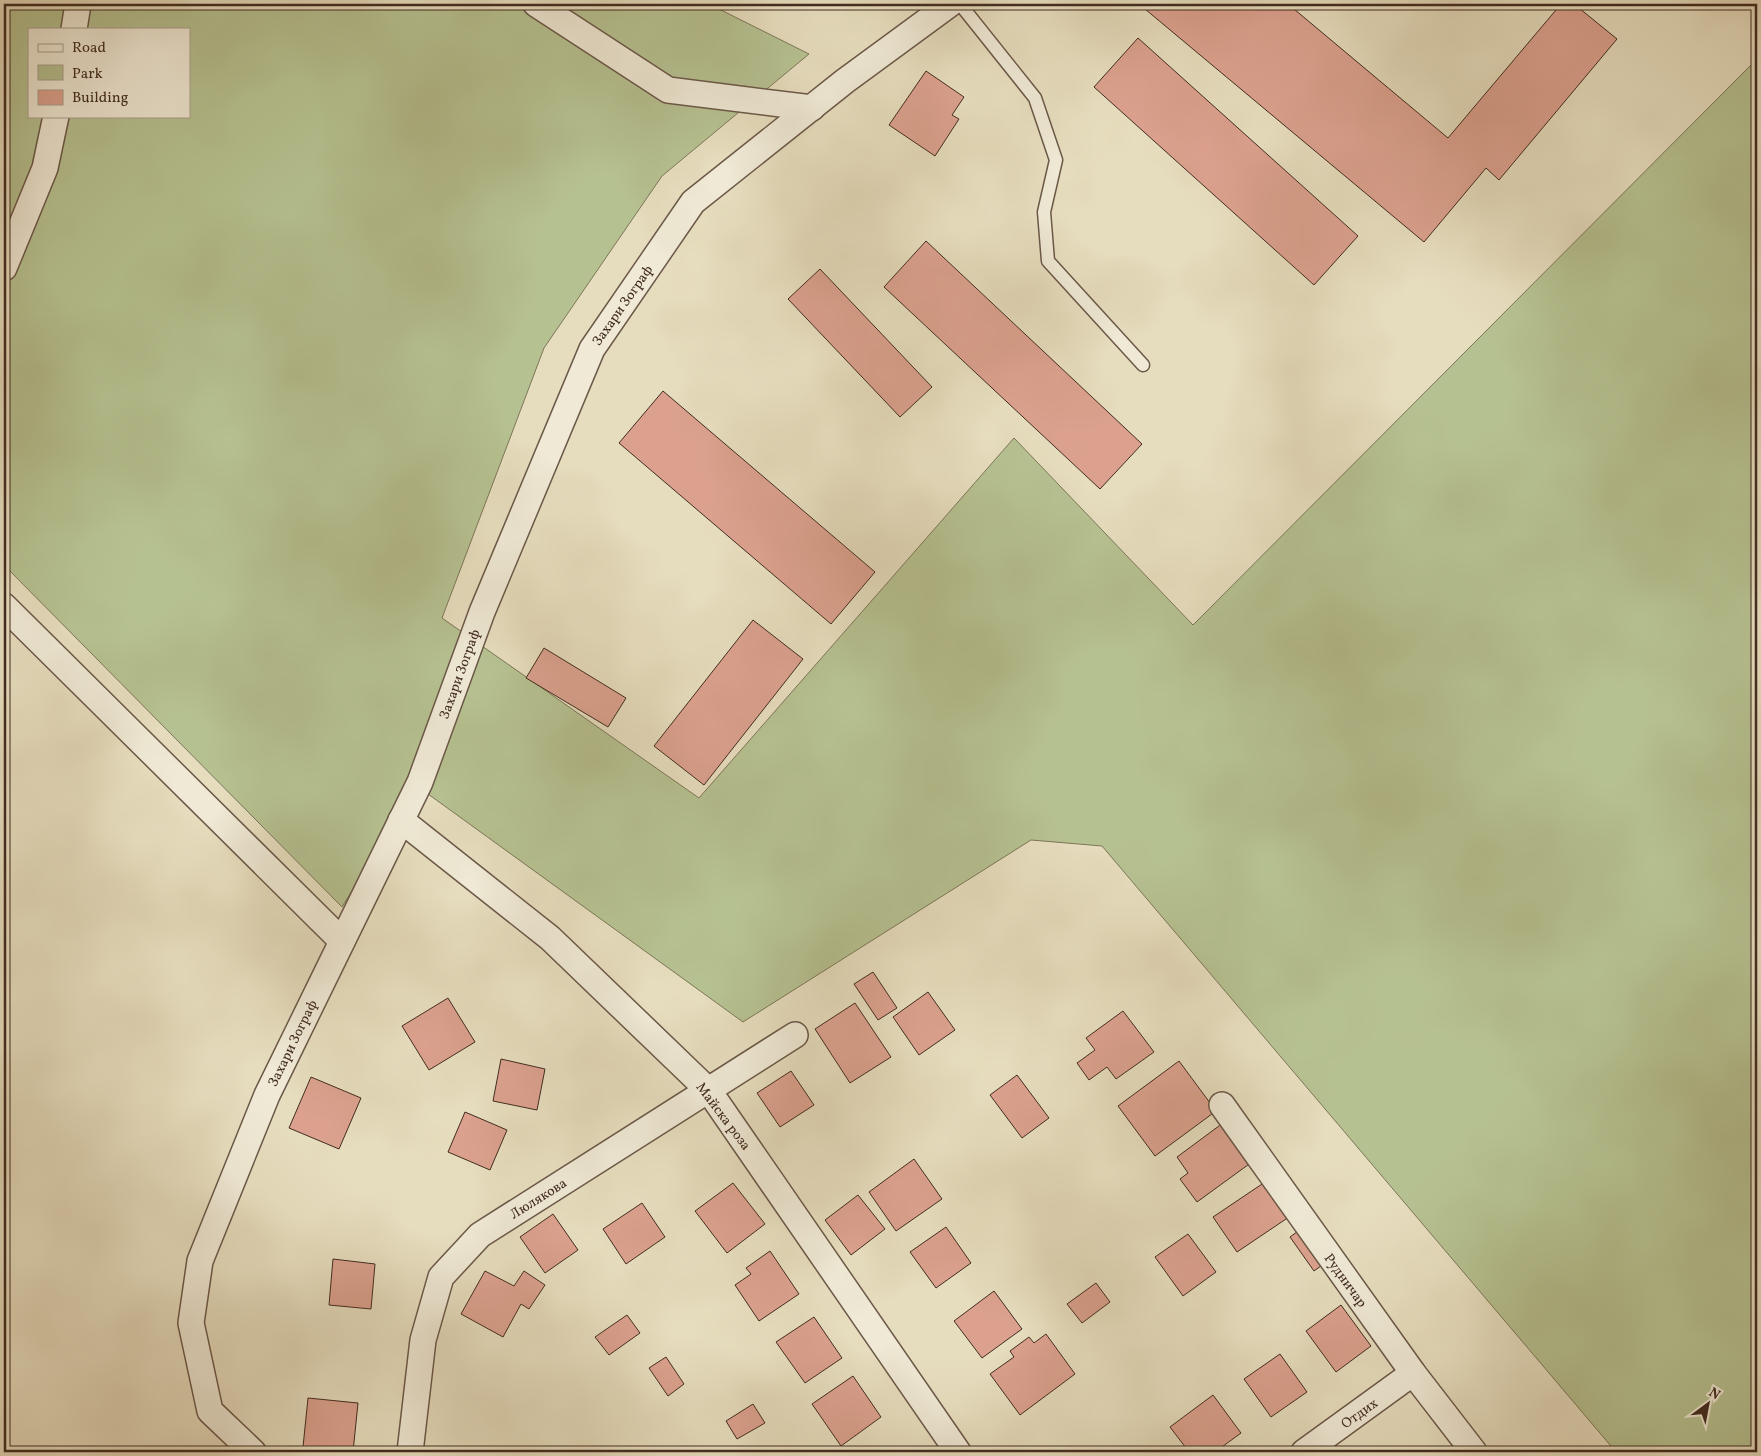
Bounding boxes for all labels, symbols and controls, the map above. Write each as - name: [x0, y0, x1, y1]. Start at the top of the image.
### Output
- legend: [28, 28, 190, 118]
- text: Road: [72, 38, 106, 59]
- text: Park: [72, 64, 103, 85]
- text: Building: [72, 88, 129, 109]
- street label: Захари Зограф: [588, 262, 658, 350]
- street label: Захари Зограф: [435, 627, 486, 722]
- street label: Захари Зограф: [264, 997, 323, 1090]
- street label: Майска роза: [691, 1079, 755, 1155]
- street label: Люлякова: [507, 1174, 571, 1224]
- street label: Рудничар: [1319, 1250, 1371, 1312]
- north arrow: [1684, 1378, 1734, 1428]
- text: N: [1705, 1383, 1723, 1405]
- street label: Отдих: [1338, 1394, 1382, 1434]

